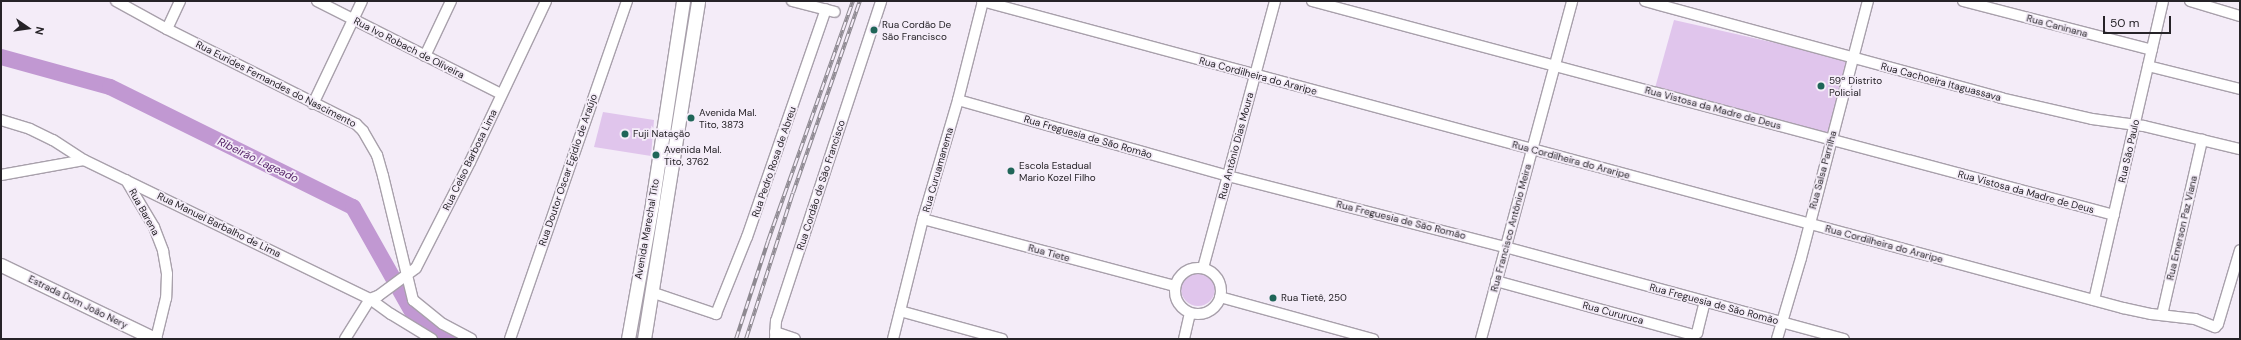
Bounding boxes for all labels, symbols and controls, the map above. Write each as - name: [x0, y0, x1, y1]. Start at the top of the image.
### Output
- north arrow: [8, 8, 48, 48]
- scale bar: [2105, 8, 2173, 34]
- street label: Rua Caninana: [2025, 12, 2089, 40]
- street label: Rua Ivo Robach de Oliveira: [352, 15, 466, 81]
- text: 50 m: [2110, 15, 2139, 31]
- place label: Rua Cordão De São Francisco: [882, 18, 951, 42]
- text: N: [32, 25, 47, 36]
- marker: Rua Cordão De São Francisco: [869, 25, 879, 35]
- street label: Rua Eurides Fernandes do Nascimento: [194, 38, 358, 130]
- street label: Rua Cordilheira do Araripe: [1198, 54, 1318, 98]
- street label: Rua Cachoeira Itaguassava: [1880, 60, 2002, 104]
- place label: 59º Distrito Policial: [1829, 74, 1882, 98]
- marker: 59º Distrito Policial: [1816, 81, 1826, 91]
- street label: Rua Vistosa da Madre de Deus: [1643, 84, 1783, 132]
- street label: Rua Antônio Dias Moura: [1216, 91, 1256, 201]
- street label: Rua Doutor Oscar Egidio de Araújo: [536, 92, 600, 248]
- street label: Rua Pedro Rosa de Abreu: [749, 105, 799, 219]
- place label: Avenida Mal. Tito, 3873: [699, 106, 756, 130]
- street label: Rua Celso Barbosa Lima: [440, 108, 500, 212]
- marker: Avenida Mal. Tito, 3873: [686, 113, 696, 123]
- street label: Rua Freguesia de São Romão: [1022, 113, 1154, 161]
- street label: Rua Cordão de São Francisco: [794, 118, 848, 252]
- street label: Rua São Paulo: [2116, 118, 2142, 184]
- street label: Rua Curuamanema: [920, 126, 956, 214]
- place label: Fuji Natação: [633, 128, 690, 140]
- marker: Fuji Natação: [620, 129, 630, 139]
- street label: Rua Salsa Parrilha: [1807, 130, 1839, 210]
- water label: Ribeirão Lageado: [215, 135, 301, 185]
- street label: Rua Cordilheira do Araripe: [1511, 138, 1631, 182]
- place label: Avenida Mal. Tito, 3762: [664, 143, 721, 166]
- marker: Avenida Mal. Tito, 3762: [651, 150, 661, 160]
- place label: Escola Estadual Mario Kozel Filho: [1019, 159, 1096, 182]
- street label: Rua Francisco Antônio Meira: [1488, 163, 1534, 293]
- marker: Escola Estadual Mario Kozel Filho: [1006, 166, 1016, 176]
- street label: Rua Vistosa da Madre de Deus: [1956, 168, 2096, 216]
- street label: Rua Emerson Paz Viana: [2164, 175, 2200, 281]
- street label: Avenida Marechal Tito: [632, 178, 662, 280]
- street label: Rua Barena: [126, 187, 162, 237]
- street label: Rua Manuel Barbalho de Lima: [155, 190, 283, 260]
- street label: Rua Freguesia de São Romão: [1335, 198, 1467, 242]
- street label: Rua Cordilheira do Araripe: [1824, 222, 1944, 266]
- street label: Rua Tiete: [1027, 242, 1071, 264]
- street label: Estrada Dom João Nery: [26, 273, 130, 331]
- street label: Rua Freguesia de São Romão: [1648, 281, 1780, 327]
- place label: Rua Tietê, 250: [1281, 292, 1347, 304]
- marker: Rua Tietê, 250: [1268, 293, 1278, 303]
- street label: Rua Cururuca: [1581, 299, 1645, 327]

